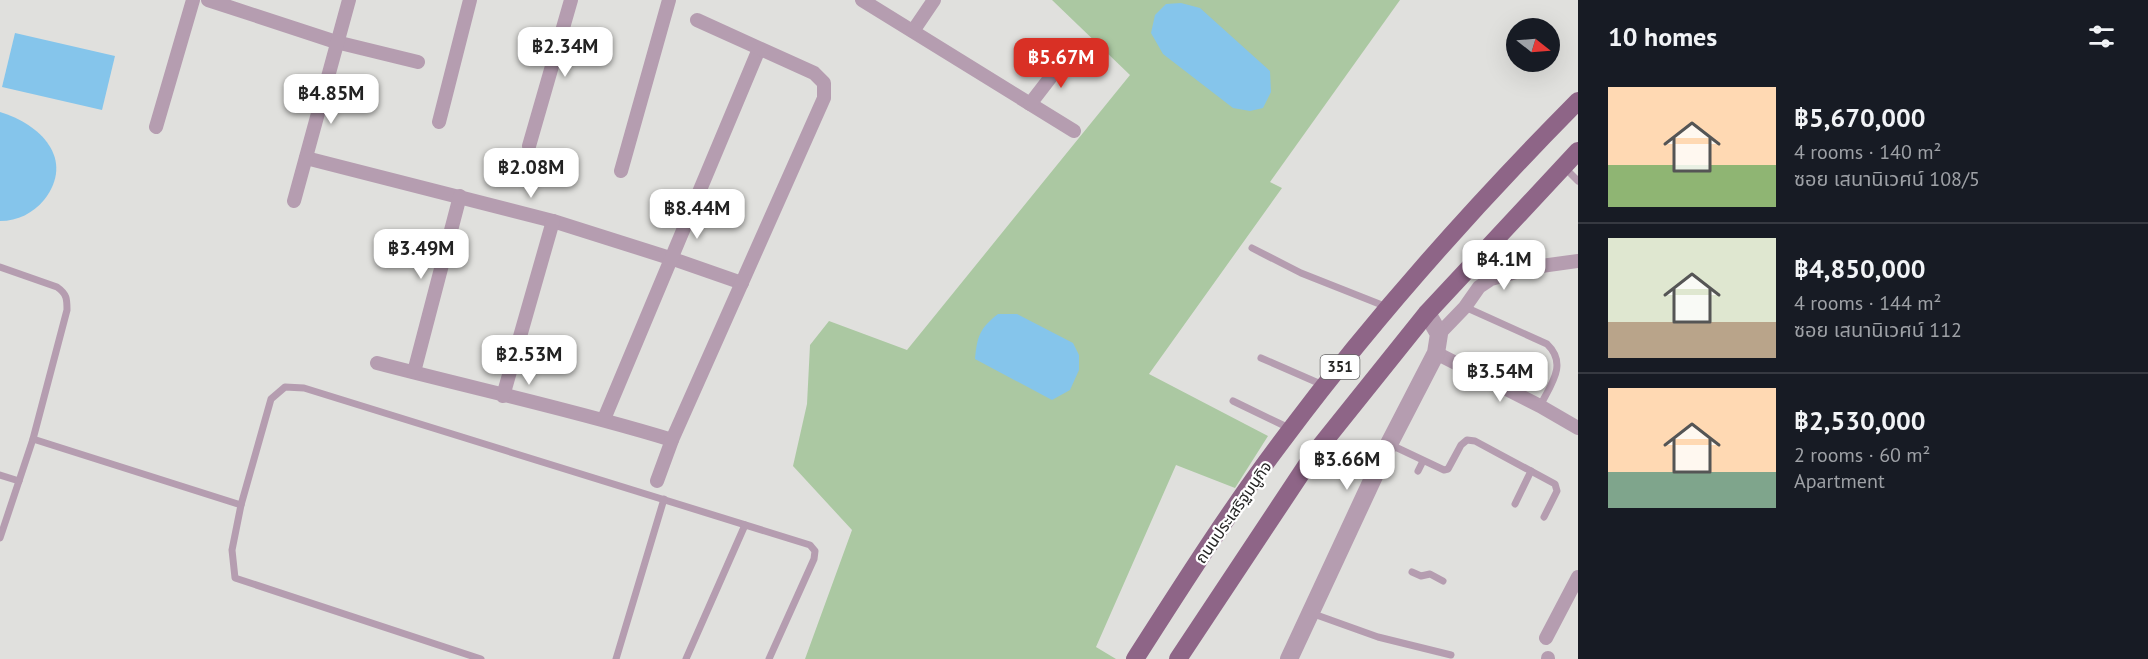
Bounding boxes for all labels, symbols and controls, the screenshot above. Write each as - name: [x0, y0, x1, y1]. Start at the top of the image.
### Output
- north arrow: [1506, 18, 1560, 72]
- map controls: [1506, 18, 1560, 72]
- text: 10 homes: [1608, 20, 1717, 53]
- icon: filters: [2085, 20, 2118, 53]
- pin: ฿2.34M: [516, 27, 614, 78]
- text: ฿2.34M: [532, 33, 598, 59]
- pin: ฿5.67M: [1012, 38, 1110, 89]
- text: ฿5.67M: [1028, 44, 1094, 70]
- pin: ฿4.85M: [282, 74, 380, 125]
- text: ฿4.85M: [298, 80, 364, 106]
- text: ฿5,670,000: [1794, 101, 1925, 134]
- icon: home: [1656, 111, 1728, 183]
- text: 4 rooms · 140 m²: [1794, 139, 1941, 165]
- pin: ฿2.08M: [482, 148, 580, 199]
- text: ฿2.08M: [498, 154, 564, 180]
- text: ซอย เสนานิเวศน์ 108/5: [1794, 166, 1980, 192]
- pin: ฿8.44M: [648, 189, 746, 240]
- text: ฿8.44M: [664, 195, 730, 221]
- pin: ฿3.49M: [372, 229, 470, 280]
- text: ฿3.49M: [388, 235, 454, 261]
- pin: ฿4.1M: [1462, 240, 1546, 291]
- text: ฿4.1M: [1476, 246, 1532, 272]
- text: ฿4,850,000: [1794, 252, 1925, 285]
- icon: home: [1656, 262, 1728, 334]
- text: 4 rooms · 144 m²: [1794, 290, 1941, 316]
- text: ซอย เสนานิเวศน์ 112: [1794, 317, 1962, 343]
- pin: ฿2.53M: [480, 335, 578, 386]
- text: ฿2.53M: [496, 341, 562, 367]
- pin: ฿3.54M: [1451, 352, 1549, 403]
- road number: 351: [1320, 355, 1360, 379]
- text: ฿3.54M: [1467, 358, 1533, 384]
- text: ฿2,530,000: [1794, 404, 1925, 437]
- icon: home: [1656, 412, 1728, 484]
- pin: ฿3.66M: [1298, 440, 1396, 491]
- text: 2 rooms · 60 m²: [1794, 442, 1930, 468]
- text: ฿3.66M: [1314, 446, 1380, 472]
- street label: ถนนประเสริฐมนูกิจ: [1190, 457, 1276, 567]
- text: Apartment: [1794, 468, 1885, 494]

